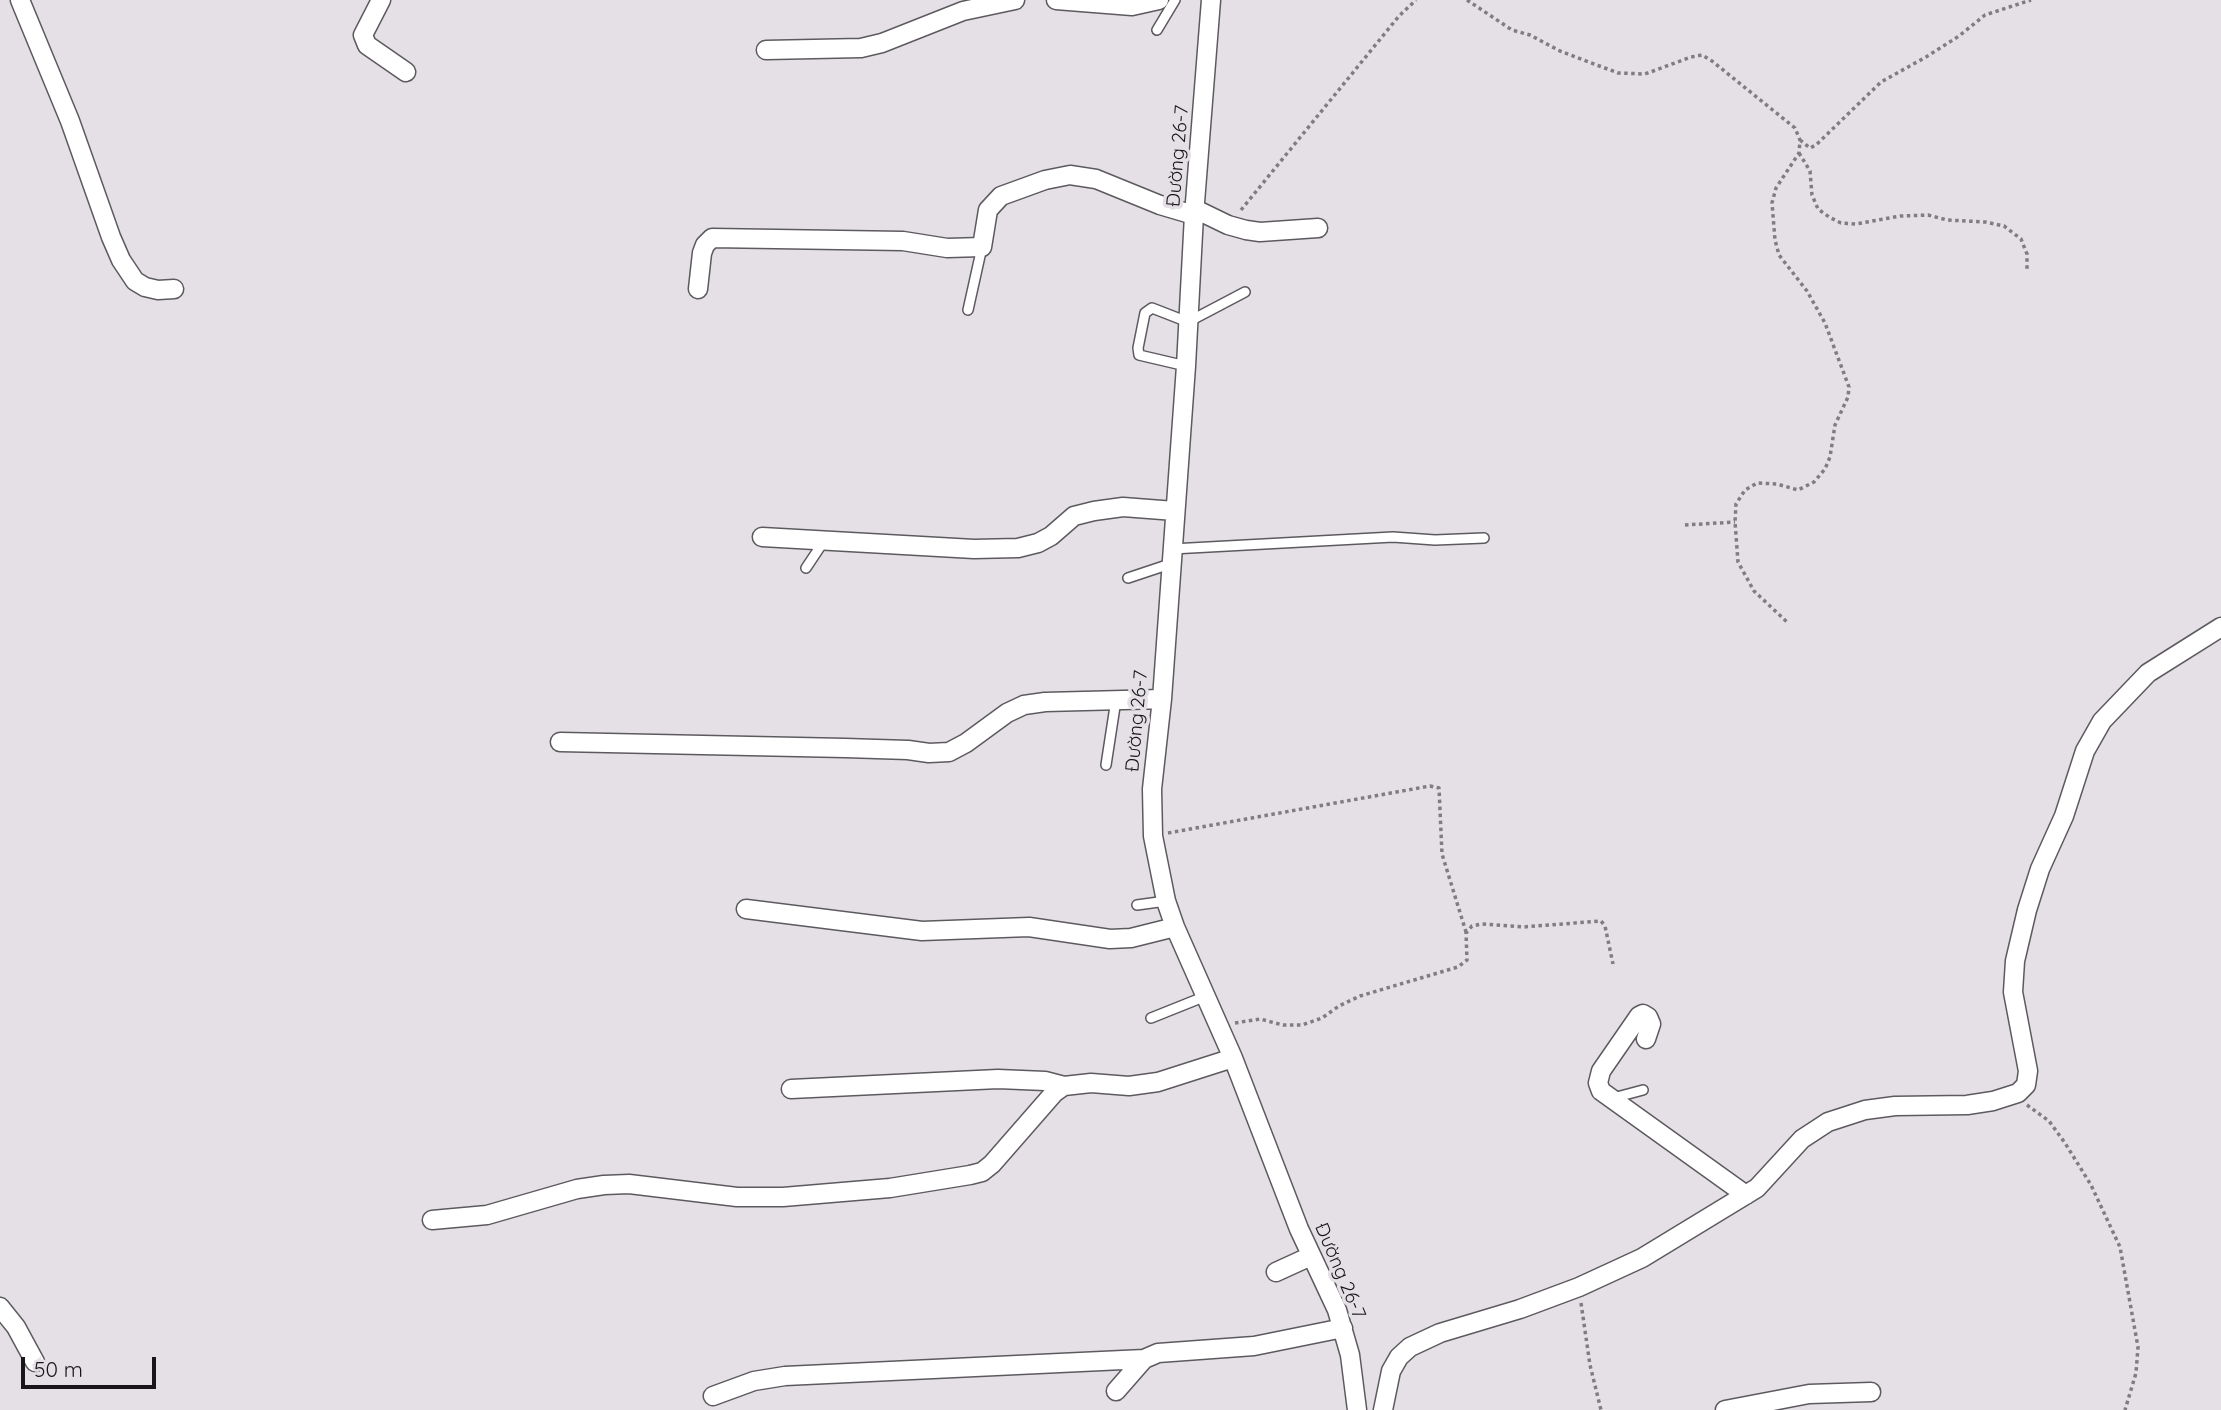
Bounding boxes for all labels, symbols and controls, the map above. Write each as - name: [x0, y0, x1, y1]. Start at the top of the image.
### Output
- street label: Đường 26-7: [1162, 104, 1194, 208]
- street label: Đường 26-7: [1121, 669, 1153, 773]
- street label: Đường 26-7: [1310, 1220, 1370, 1322]
- scale bar: [24, 1344, 159, 1388]
- text: 50 m: [34, 1356, 83, 1382]

